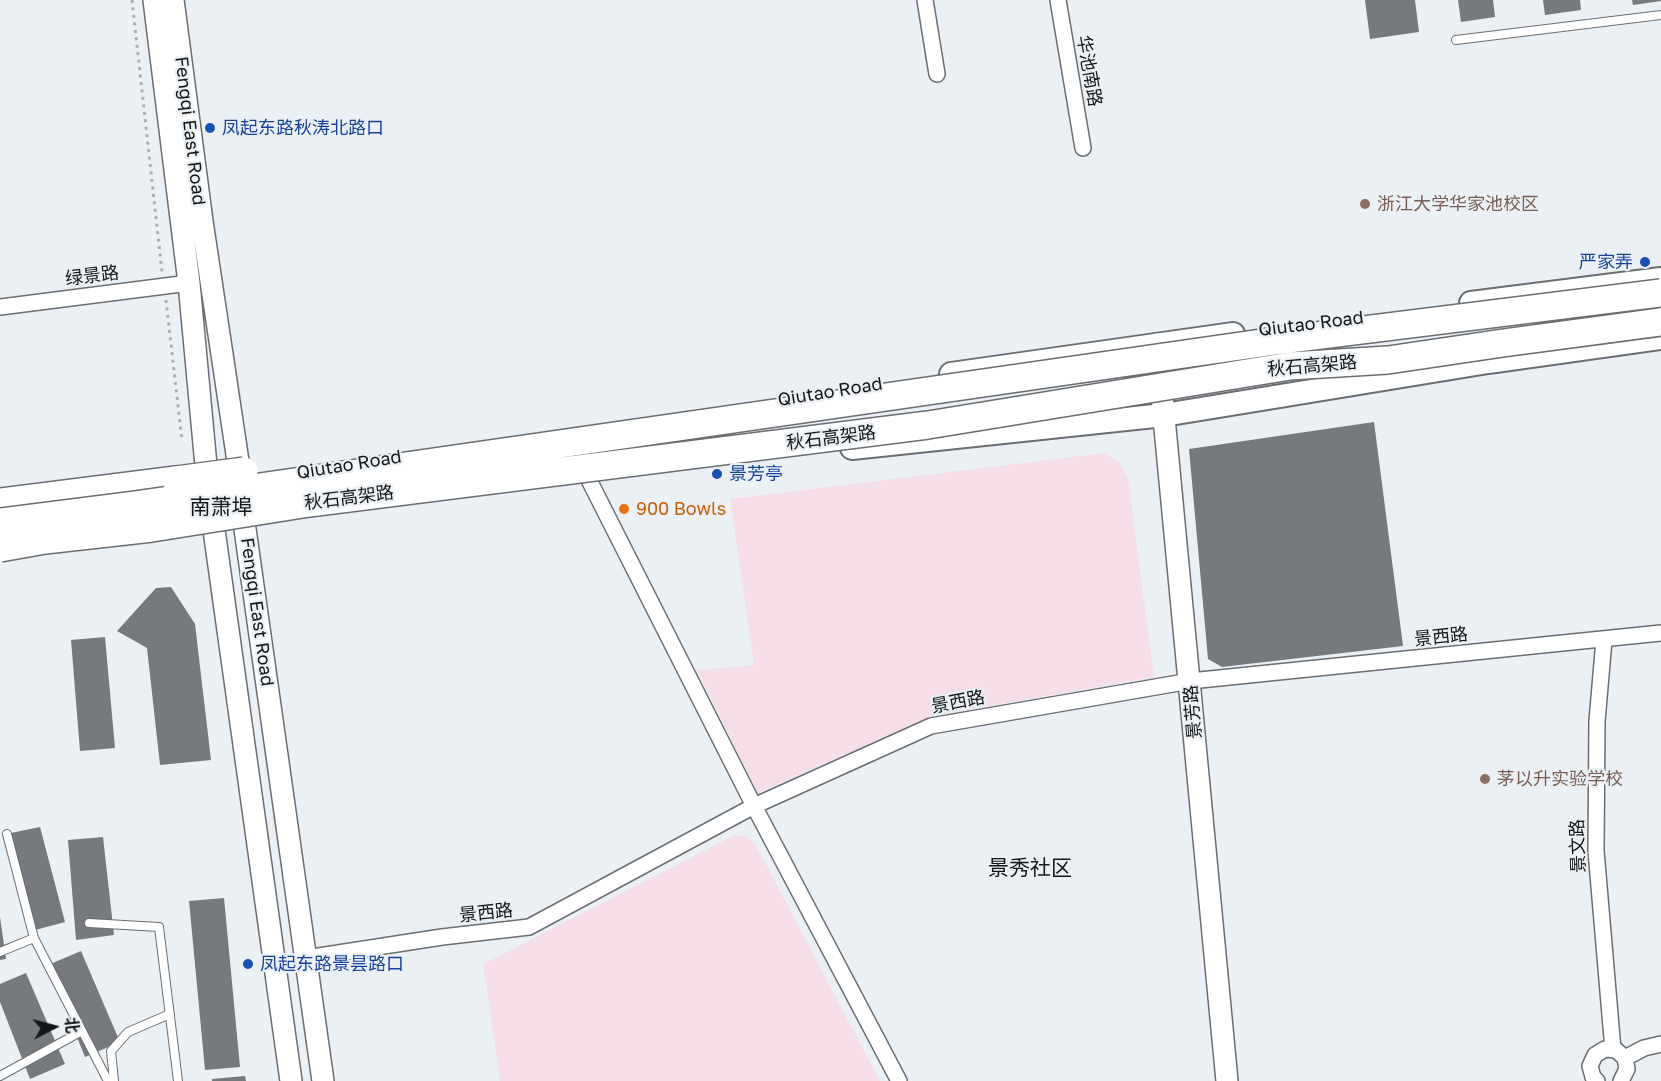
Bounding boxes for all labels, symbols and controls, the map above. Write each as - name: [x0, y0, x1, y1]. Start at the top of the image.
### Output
- street label: 华池南路: [1072, 34, 1106, 108]
- street label: Fengqi East Road: [170, 55, 210, 207]
- place label: 凤起东路秋涛北路口: [222, 117, 384, 139]
- marker: 凤起东路秋涛北路口: [203, 121, 217, 135]
- place label: 浙江大学华家池校区: [1377, 193, 1539, 215]
- marker: 浙江大学华家池校区: [1358, 197, 1372, 211]
- place label: 严家弄: [1579, 251, 1633, 273]
- marker: 严家弄: [1638, 255, 1652, 269]
- street label: 绿景路: [64, 262, 120, 290]
- street label: Qiutao Road: [1257, 307, 1365, 341]
- street label: 秋石高架路: [1266, 351, 1358, 381]
- street label: Qiutao Road: [776, 373, 884, 411]
- street label: 秋石高架路: [785, 422, 877, 454]
- street label: Qiutao Road: [295, 446, 403, 484]
- place label: 景芳亭: [729, 463, 783, 485]
- marker: 景芳亭: [710, 467, 724, 481]
- street label: 秋石高架路: [303, 482, 395, 514]
- district label: 南萧埠: [190, 494, 252, 520]
- place label: 900 Bowls: [636, 498, 726, 520]
- marker: 900 Bowls: [617, 502, 631, 516]
- street label: Fengqi East Road: [236, 536, 278, 688]
- street label: 景西路: [1413, 623, 1469, 651]
- street label: 景芳路: [1180, 684, 1206, 740]
- street label: 景西路: [929, 686, 987, 718]
- place label: 茅以升实验学校: [1497, 768, 1623, 790]
- marker: 茅以升实验学校: [1478, 772, 1492, 786]
- street label: 景文路: [1566, 819, 1590, 873]
- district label: 景秀社区: [988, 855, 1072, 881]
- street label: 景西路: [458, 899, 514, 927]
- place label: 凤起东路景昙路口: [260, 953, 404, 975]
- marker: 凤起东路景昙路口: [241, 957, 255, 971]
- north arrow: [24, 997, 84, 1057]
- text: 北: [61, 1016, 83, 1034]

